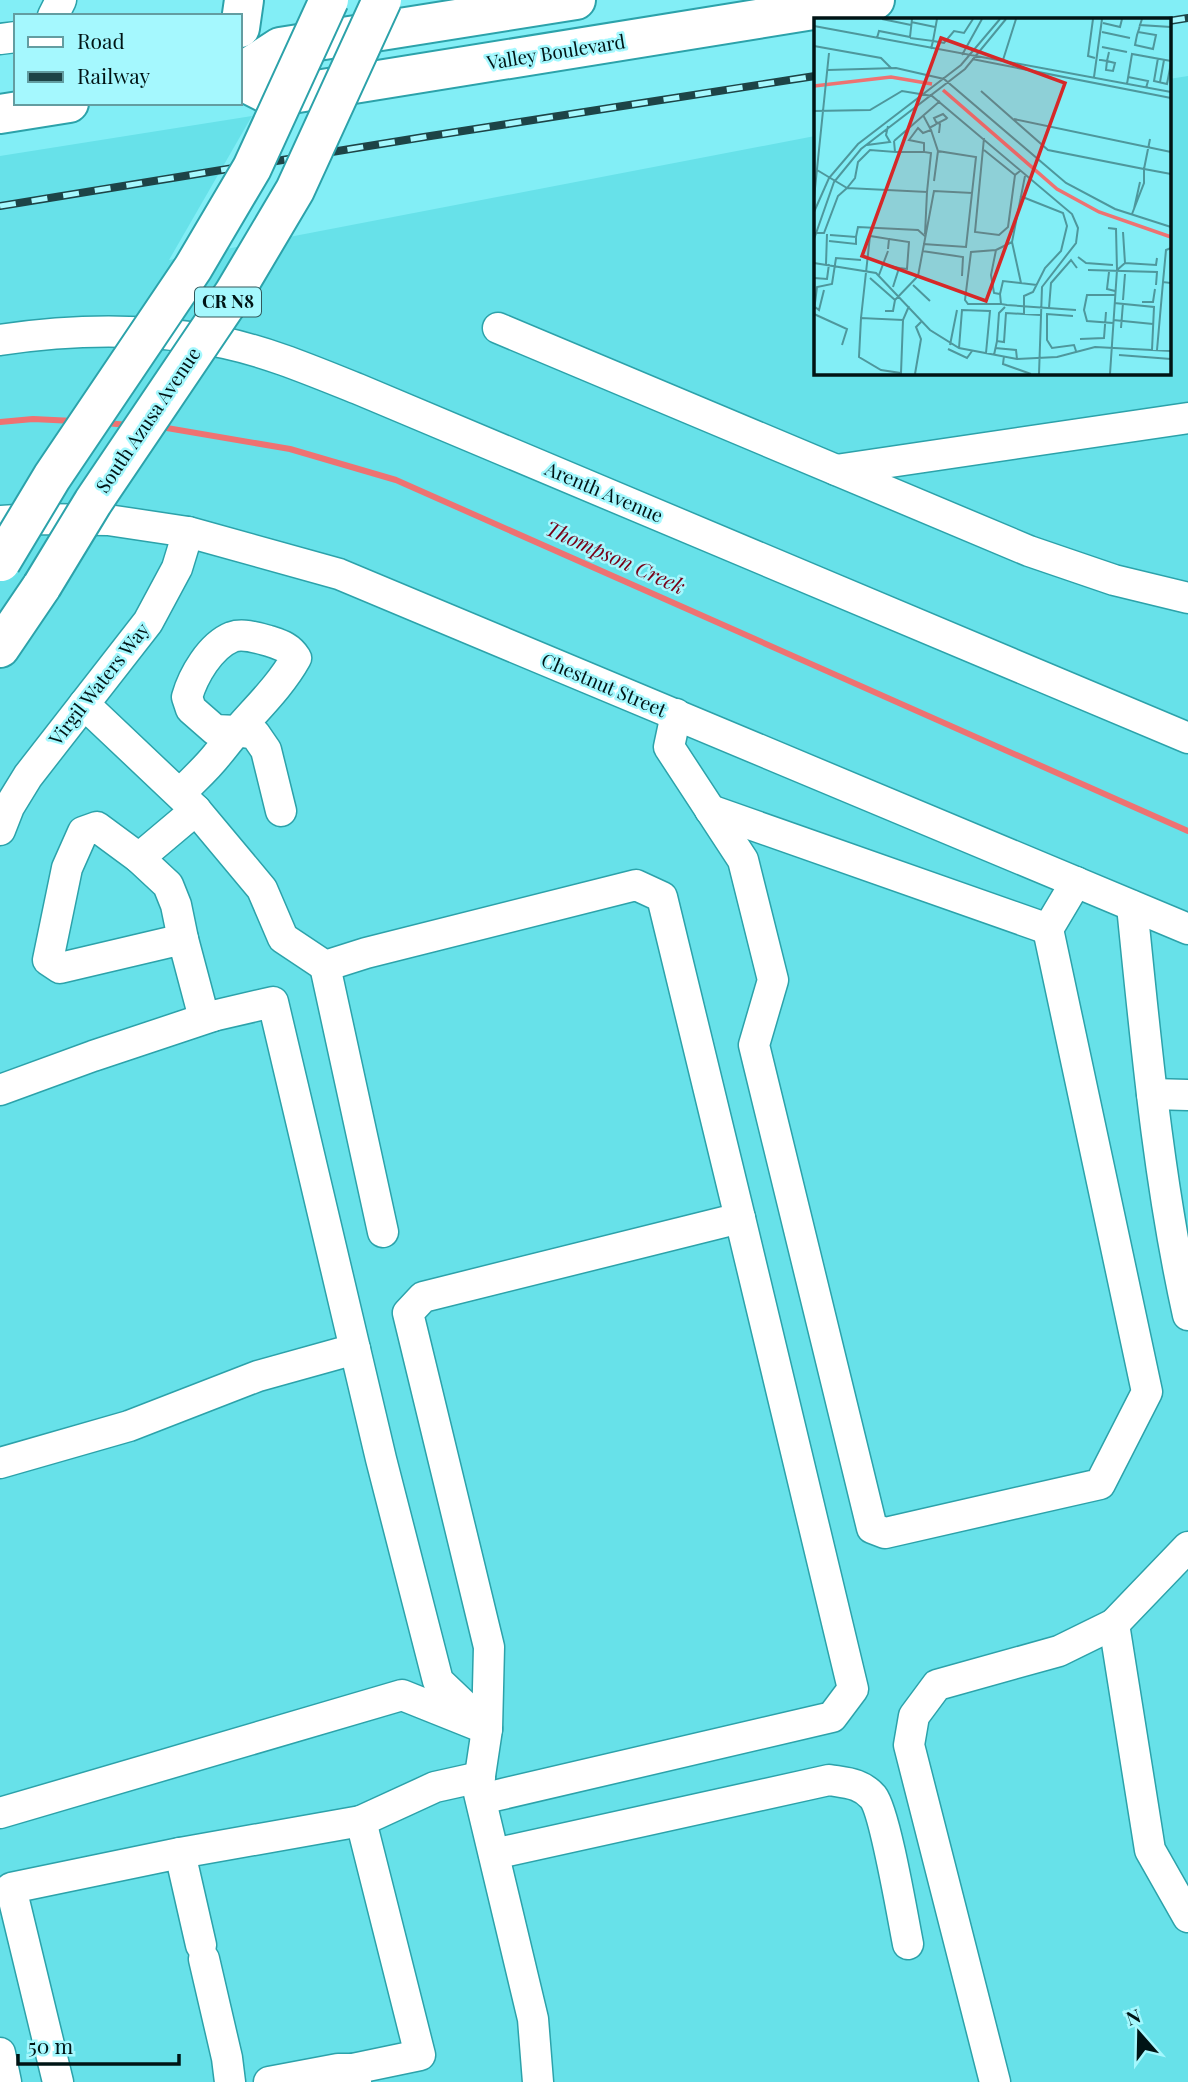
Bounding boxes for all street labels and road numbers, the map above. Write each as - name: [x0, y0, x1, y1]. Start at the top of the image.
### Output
- street label: Valley Boulevard: [484, 27, 627, 75]
- road number: CR N8: [195, 288, 261, 316]
- street label: South Azusa Avenue: [89, 342, 206, 497]
- street label: Arenth Avenue: [541, 454, 667, 528]
- street label: Virgil Waters Way: [42, 616, 155, 751]
- street label: Chestnut Street: [538, 646, 671, 722]

